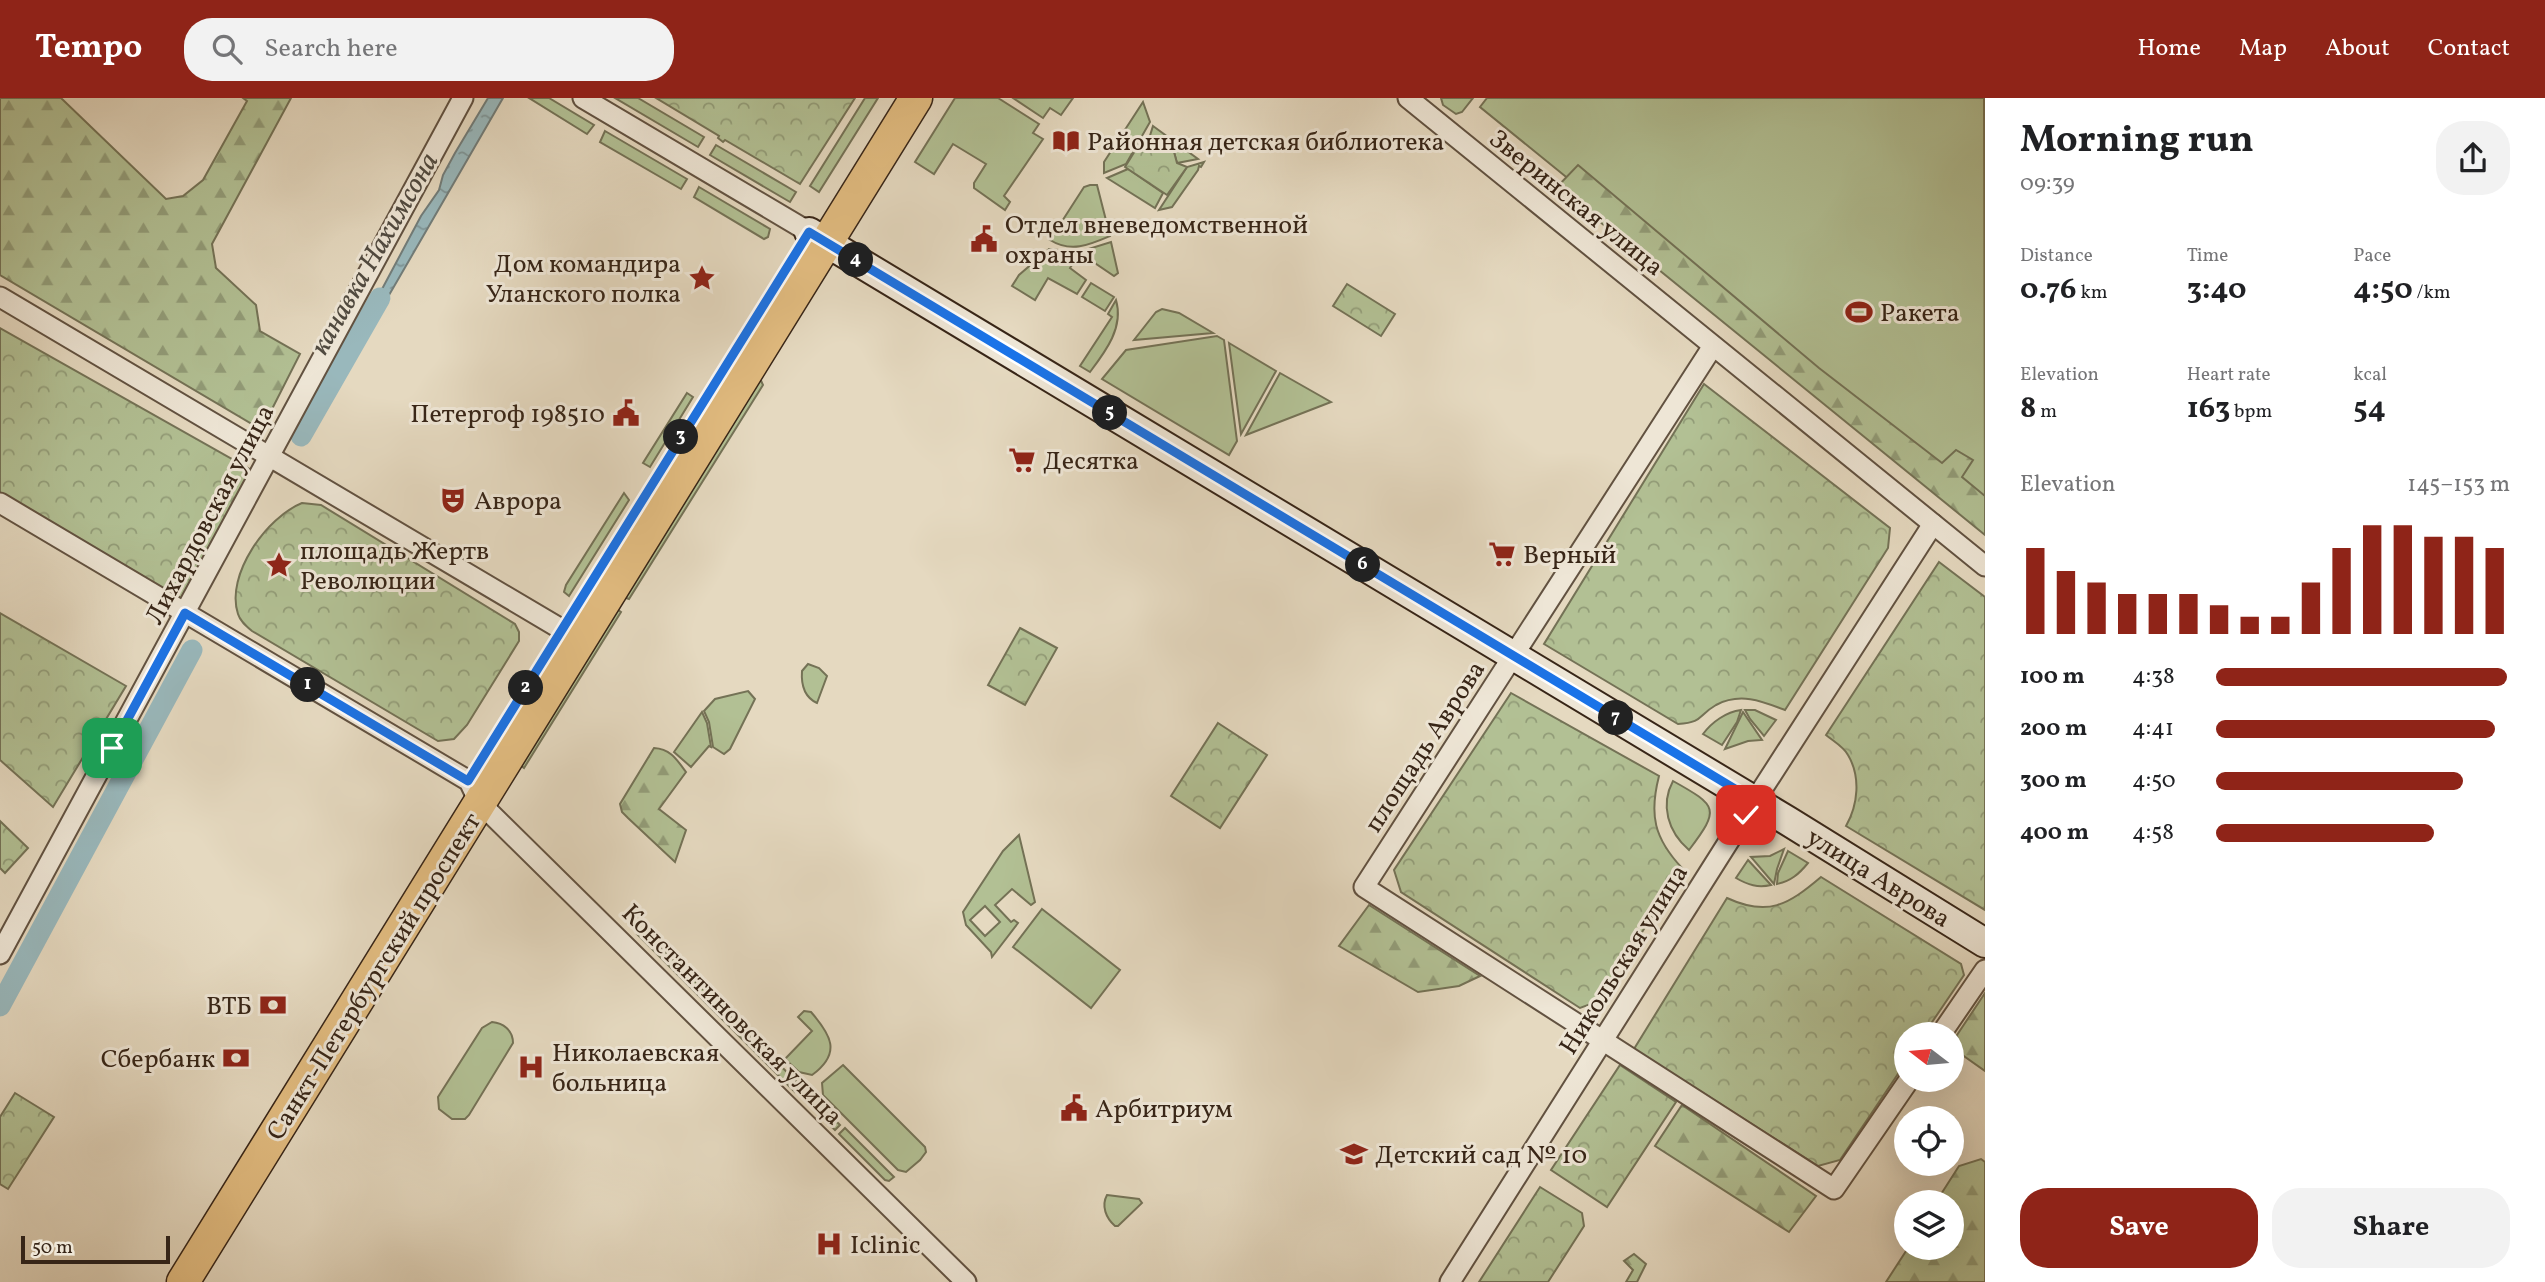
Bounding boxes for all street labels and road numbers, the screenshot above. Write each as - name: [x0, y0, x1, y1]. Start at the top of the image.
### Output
- street label: Зверинская улица: [1481, 122, 1671, 285]
- street label: Лихардовская улица: [137, 399, 284, 631]
- street label: площадь Аврова: [1357, 654, 1495, 840]
- street label: Санкт-Петербургский проспект: [259, 806, 491, 1148]
- street label: улица Аврова: [1799, 820, 1957, 937]
- street label: Никольская улица: [1552, 858, 1698, 1062]
- street label: Константиновская улица: [613, 897, 850, 1134]

